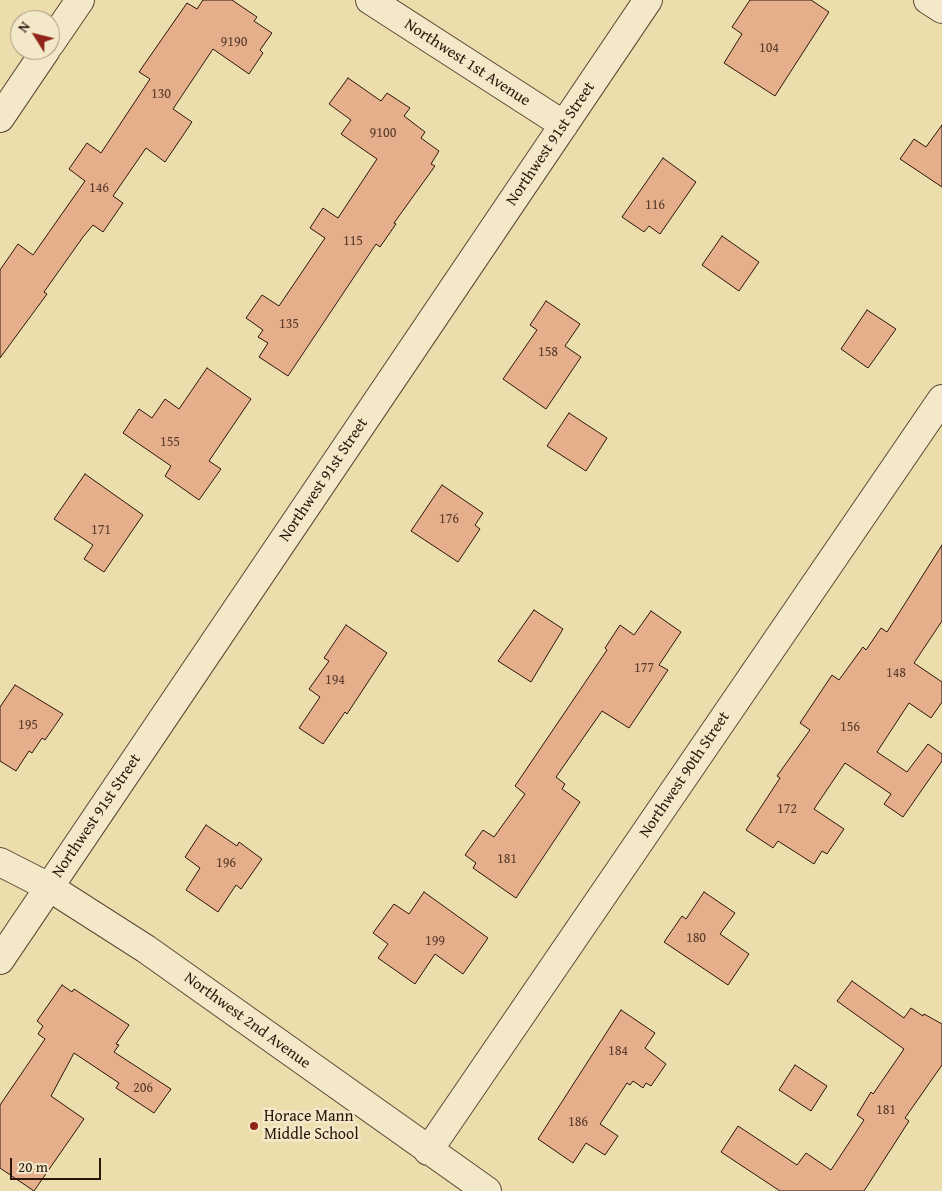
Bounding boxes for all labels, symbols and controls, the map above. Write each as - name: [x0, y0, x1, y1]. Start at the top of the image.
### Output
- north arrow: [10, 10, 60, 60]
- street label: Northwest 1st Avenue: [400, 15, 534, 111]
- text: N: [13, 17, 35, 36]
- house number: 9190: [221, 34, 247, 50]
- house number: 104: [759, 40, 779, 56]
- street label: Northwest 91st Street: [502, 78, 600, 210]
- house number: 130: [151, 86, 171, 102]
- house number: 9100: [370, 125, 396, 141]
- house number: 146: [89, 180, 109, 196]
- house number: 116: [645, 197, 665, 213]
- house number: 115: [343, 233, 363, 249]
- house number: 135: [279, 316, 299, 332]
- house number: 158: [538, 344, 558, 360]
- street label: Northwest 91st Street: [275, 414, 373, 546]
- house number: 155: [160, 434, 180, 450]
- house number: 176: [439, 511, 459, 527]
- house number: 171: [91, 522, 111, 538]
- house number: 177: [634, 660, 654, 676]
- house number: 148: [886, 665, 906, 681]
- house number: 194: [325, 672, 345, 688]
- street label: Northwest 90th Street: [636, 708, 734, 842]
- house number: 195: [18, 717, 38, 733]
- house number: 156: [840, 719, 860, 735]
- street label: Northwest 91st Street: [48, 750, 146, 882]
- house number: 172: [777, 801, 797, 817]
- house number: 181: [497, 851, 517, 867]
- house number: 196: [216, 855, 236, 871]
- house number: 180: [686, 930, 706, 946]
- house number: 199: [425, 933, 445, 949]
- street label: Northwest 2nd Avenue: [180, 969, 314, 1073]
- house number: 184: [608, 1043, 628, 1059]
- house number: 206: [133, 1080, 153, 1096]
- house number: 181: [876, 1102, 896, 1118]
- place label: Horace Mann Middle School: [264, 1107, 359, 1145]
- house number: 186: [568, 1114, 588, 1130]
- marker: Horace Mann Middle School: [248, 1120, 260, 1132]
- scale bar: [12, 1148, 104, 1180]
- text: 20 m: [18, 1156, 48, 1177]

